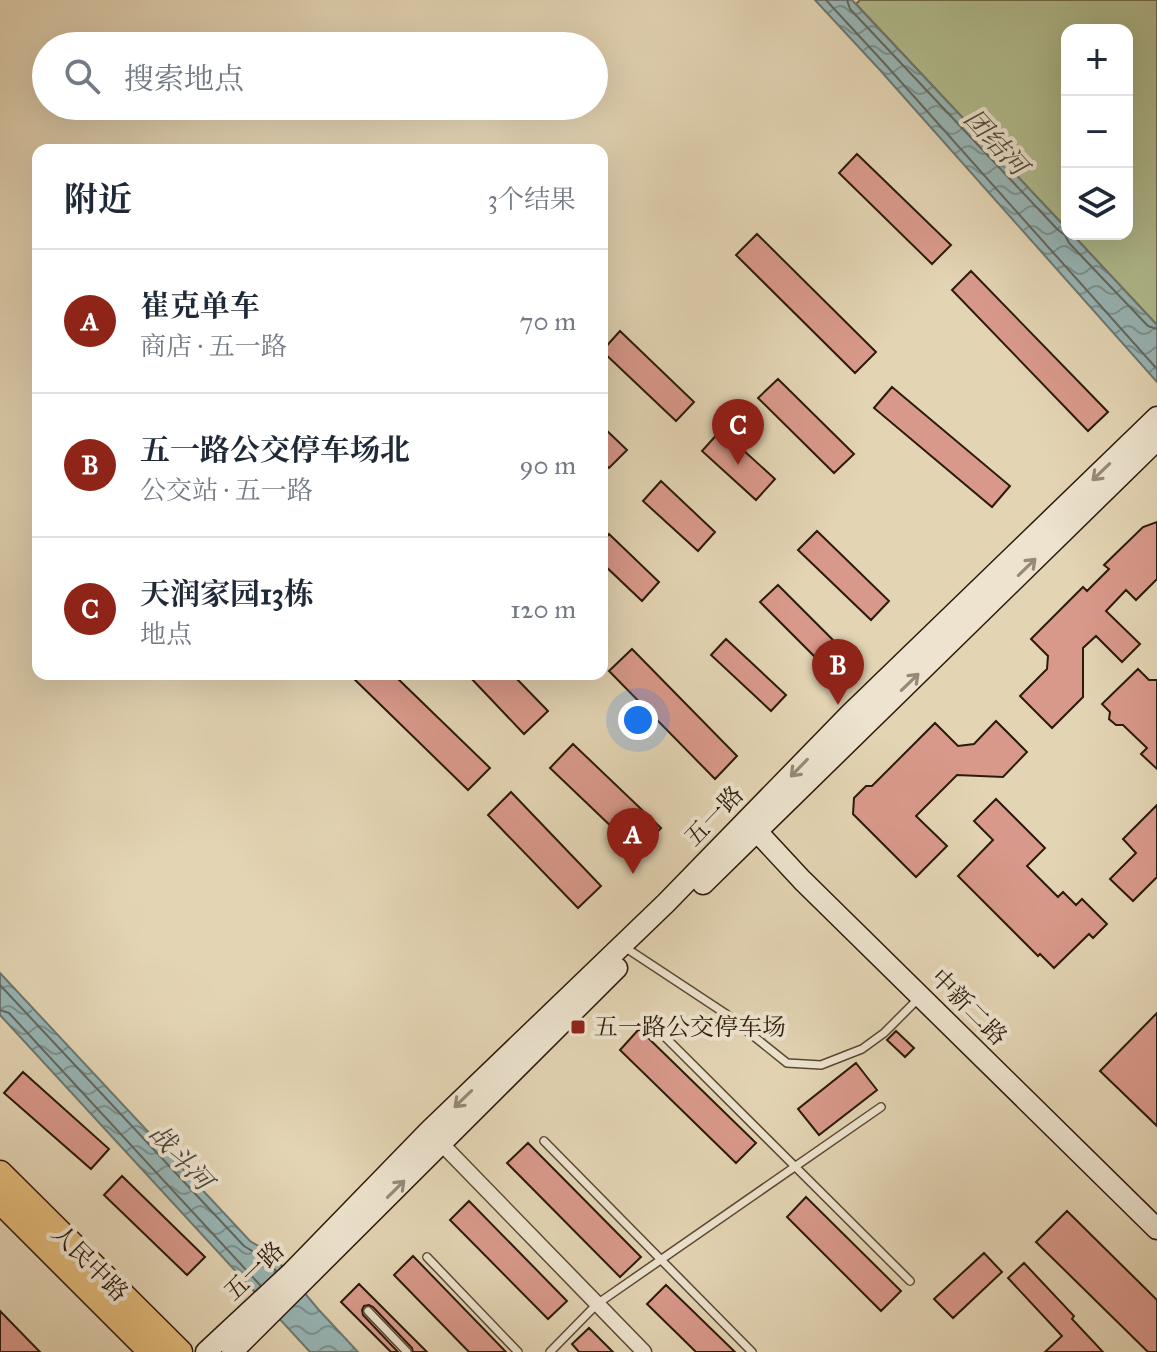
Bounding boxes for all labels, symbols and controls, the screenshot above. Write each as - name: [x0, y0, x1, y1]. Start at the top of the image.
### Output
- map controls: [1061, 24, 1133, 240]
- button: +: [1061, 24, 1133, 96]
- search box: [32, 32, 608, 120]
- icon: search: [60, 54, 104, 98]
- text: 搜索地点: [124, 61, 244, 97]
- button: −: [1061, 96, 1133, 168]
- water label: 团结河: [958, 103, 1037, 184]
- button: layers: [1061, 168, 1133, 240]
- text: 附近: [64, 179, 132, 220]
- text: 3个结果: [488, 183, 576, 215]
- text: 崔克单车: [140, 288, 260, 324]
- text: A: [81, 305, 99, 337]
- text: 70 m: [520, 305, 576, 337]
- text: 商店 · 五一路: [140, 330, 287, 362]
- pin: C: [712, 399, 764, 465]
- text: 五一路公交停车场北: [140, 432, 410, 468]
- text: B: [81, 449, 99, 481]
- text: 90 m: [519, 449, 576, 481]
- one-way arrow: [1091, 462, 1111, 481]
- text: 公交站 · 五一路: [140, 474, 313, 506]
- one-way arrow: [1017, 557, 1037, 576]
- text: 天润家园13栋: [140, 576, 314, 612]
- text: C: [81, 593, 99, 625]
- text: 120 m: [510, 593, 576, 625]
- text: 地点: [140, 618, 192, 650]
- pin: B: [812, 639, 864, 705]
- one-way arrow: [900, 673, 919, 692]
- your location: [618, 700, 658, 740]
- one-way arrow: [789, 758, 808, 778]
- street label: 五一路: [678, 780, 750, 852]
- pin: A: [607, 808, 659, 874]
- street label: 中新二路: [924, 962, 1014, 1052]
- place label: 五一路公交停车场: [594, 1012, 786, 1042]
- marker: 五一路公交停车场: [569, 1018, 587, 1036]
- one-way arrow: [453, 1089, 473, 1108]
- water label: 战斗河: [143, 1118, 222, 1199]
- one-way arrow: [386, 1180, 405, 1199]
- street label: 人民中路: [45, 1218, 135, 1308]
- street label: 五一路: [218, 1235, 290, 1307]

